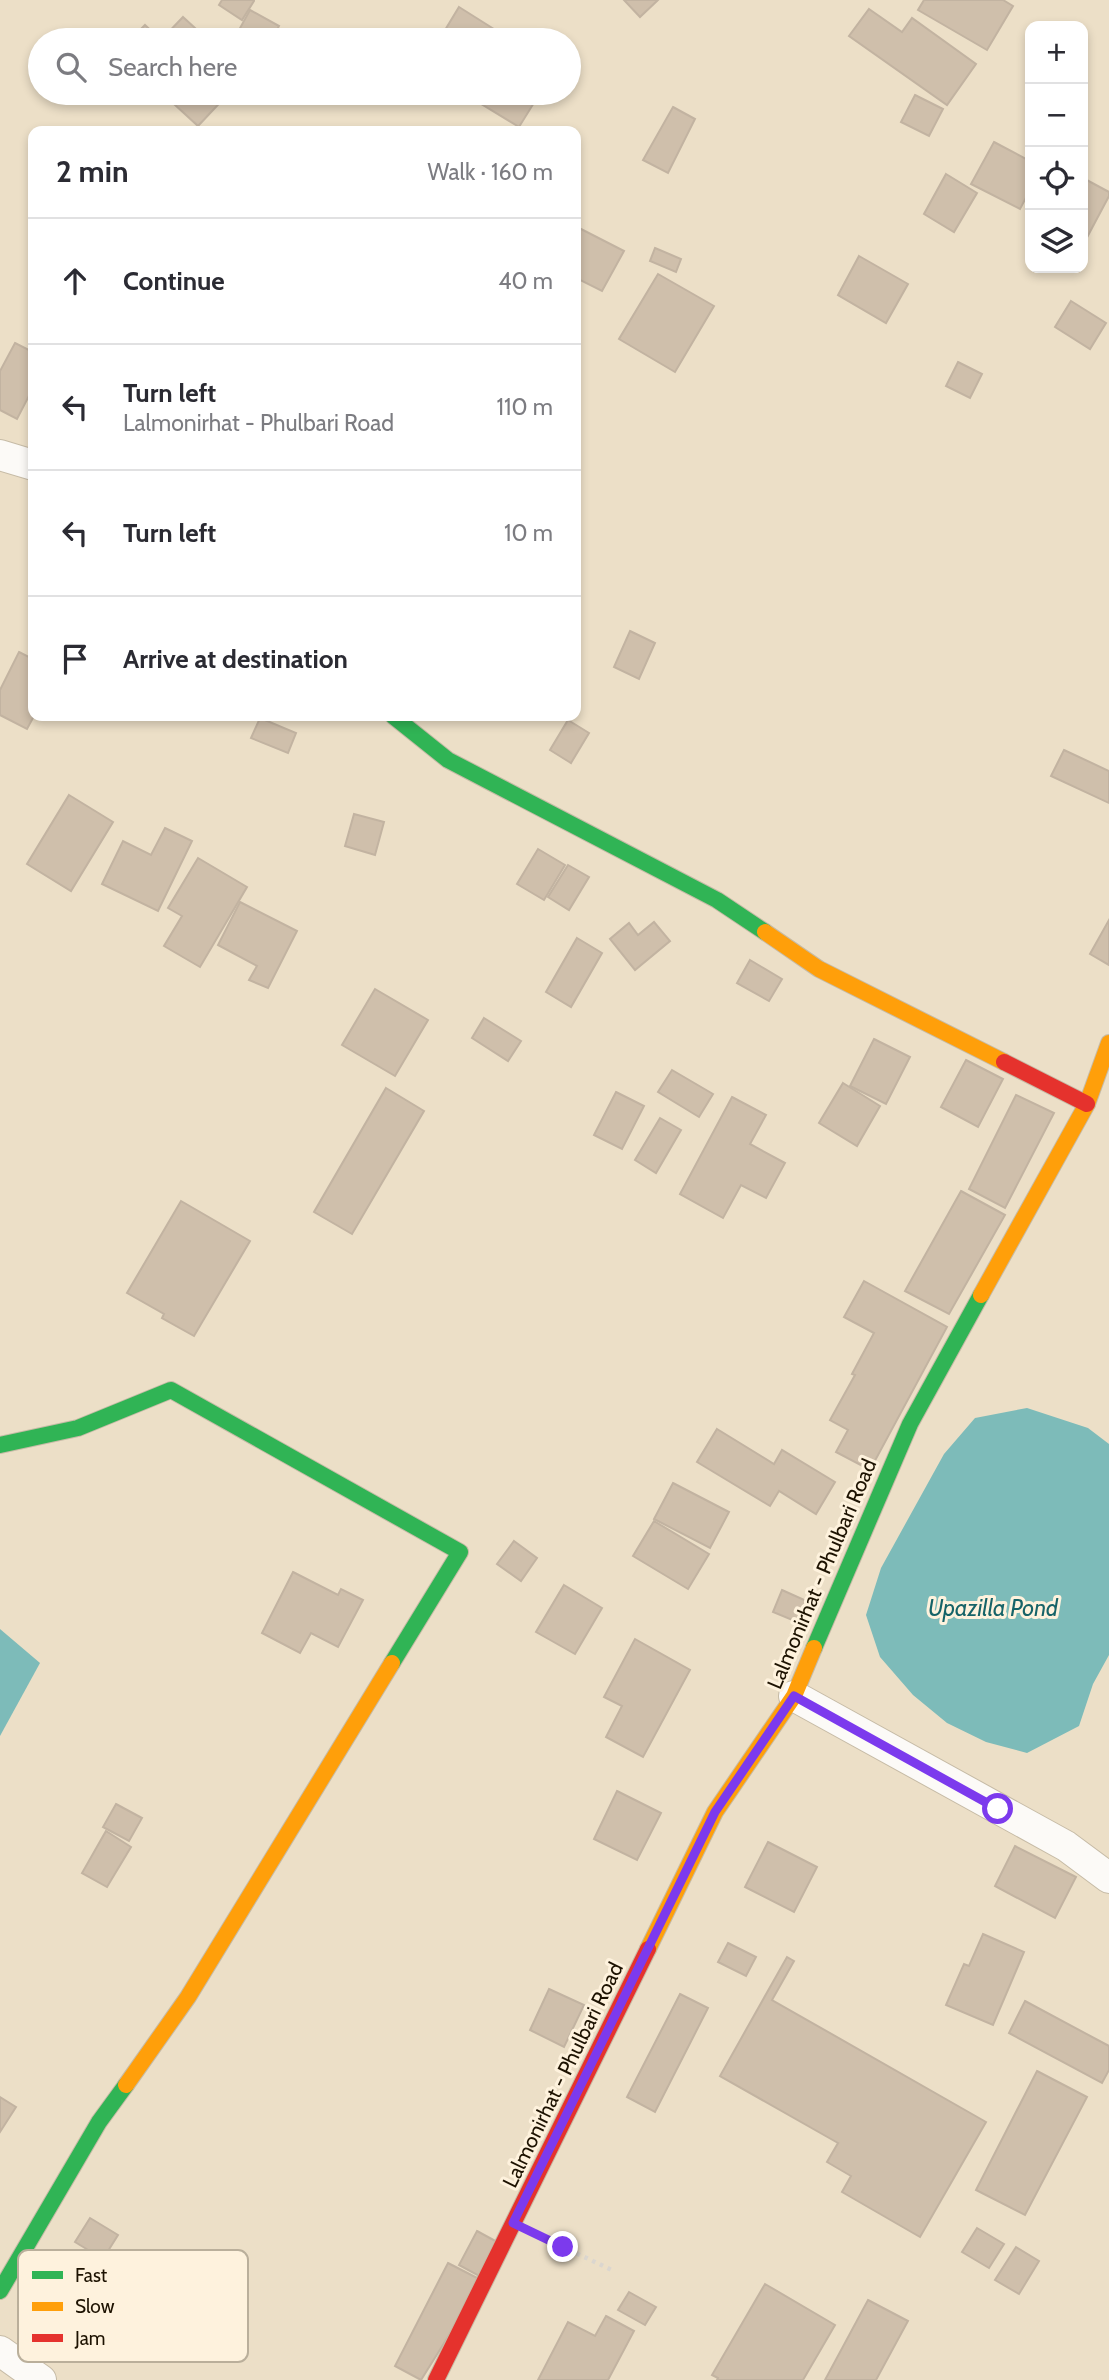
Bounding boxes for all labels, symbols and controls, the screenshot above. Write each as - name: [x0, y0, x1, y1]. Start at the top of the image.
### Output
- map controls: [1025, 21, 1088, 273]
- button: +: [1025, 21, 1088, 84]
- search box: [28, 28, 581, 105]
- icon: search: [52, 48, 90, 86]
- text: Search here: [108, 51, 237, 83]
- button: −: [1025, 84, 1088, 147]
- button: locate: [1025, 147, 1088, 210]
- text: 2 min: [56, 153, 128, 190]
- text: Walk · 160 m: [428, 158, 553, 186]
- button: layers: [1025, 210, 1088, 273]
- icon: ahead: [56, 262, 94, 300]
- text: Continue: [123, 265, 225, 297]
- text: 40 m: [498, 267, 553, 295]
- text: Turn left: [123, 377, 216, 409]
- icon: left: [56, 388, 94, 426]
- text: 110 m: [497, 393, 553, 421]
- text: Lalmonirhat - Phulbari Road: [123, 409, 394, 437]
- icon: left: [56, 514, 94, 552]
- text: Turn left: [123, 517, 216, 549]
- text: 10 m: [504, 519, 553, 547]
- icon: arrive: [56, 640, 94, 678]
- text: Arrive at destination: [123, 643, 348, 675]
- street label: Lalmonirhat - Phulbari Road: [762, 1455, 881, 1693]
- water label: Upazilla Pond: [928, 1594, 1059, 1622]
- route start: [982, 1793, 1013, 1824]
- street label: Lalmonirhat - Phulbari Road: [497, 1958, 628, 2191]
- route end: [547, 2231, 578, 2262]
- legend: [18, 2250, 248, 2362]
- text: Fast: [75, 2264, 108, 2287]
- text: Slow: [75, 2295, 115, 2318]
- text: Jam: [74, 2327, 105, 2350]

